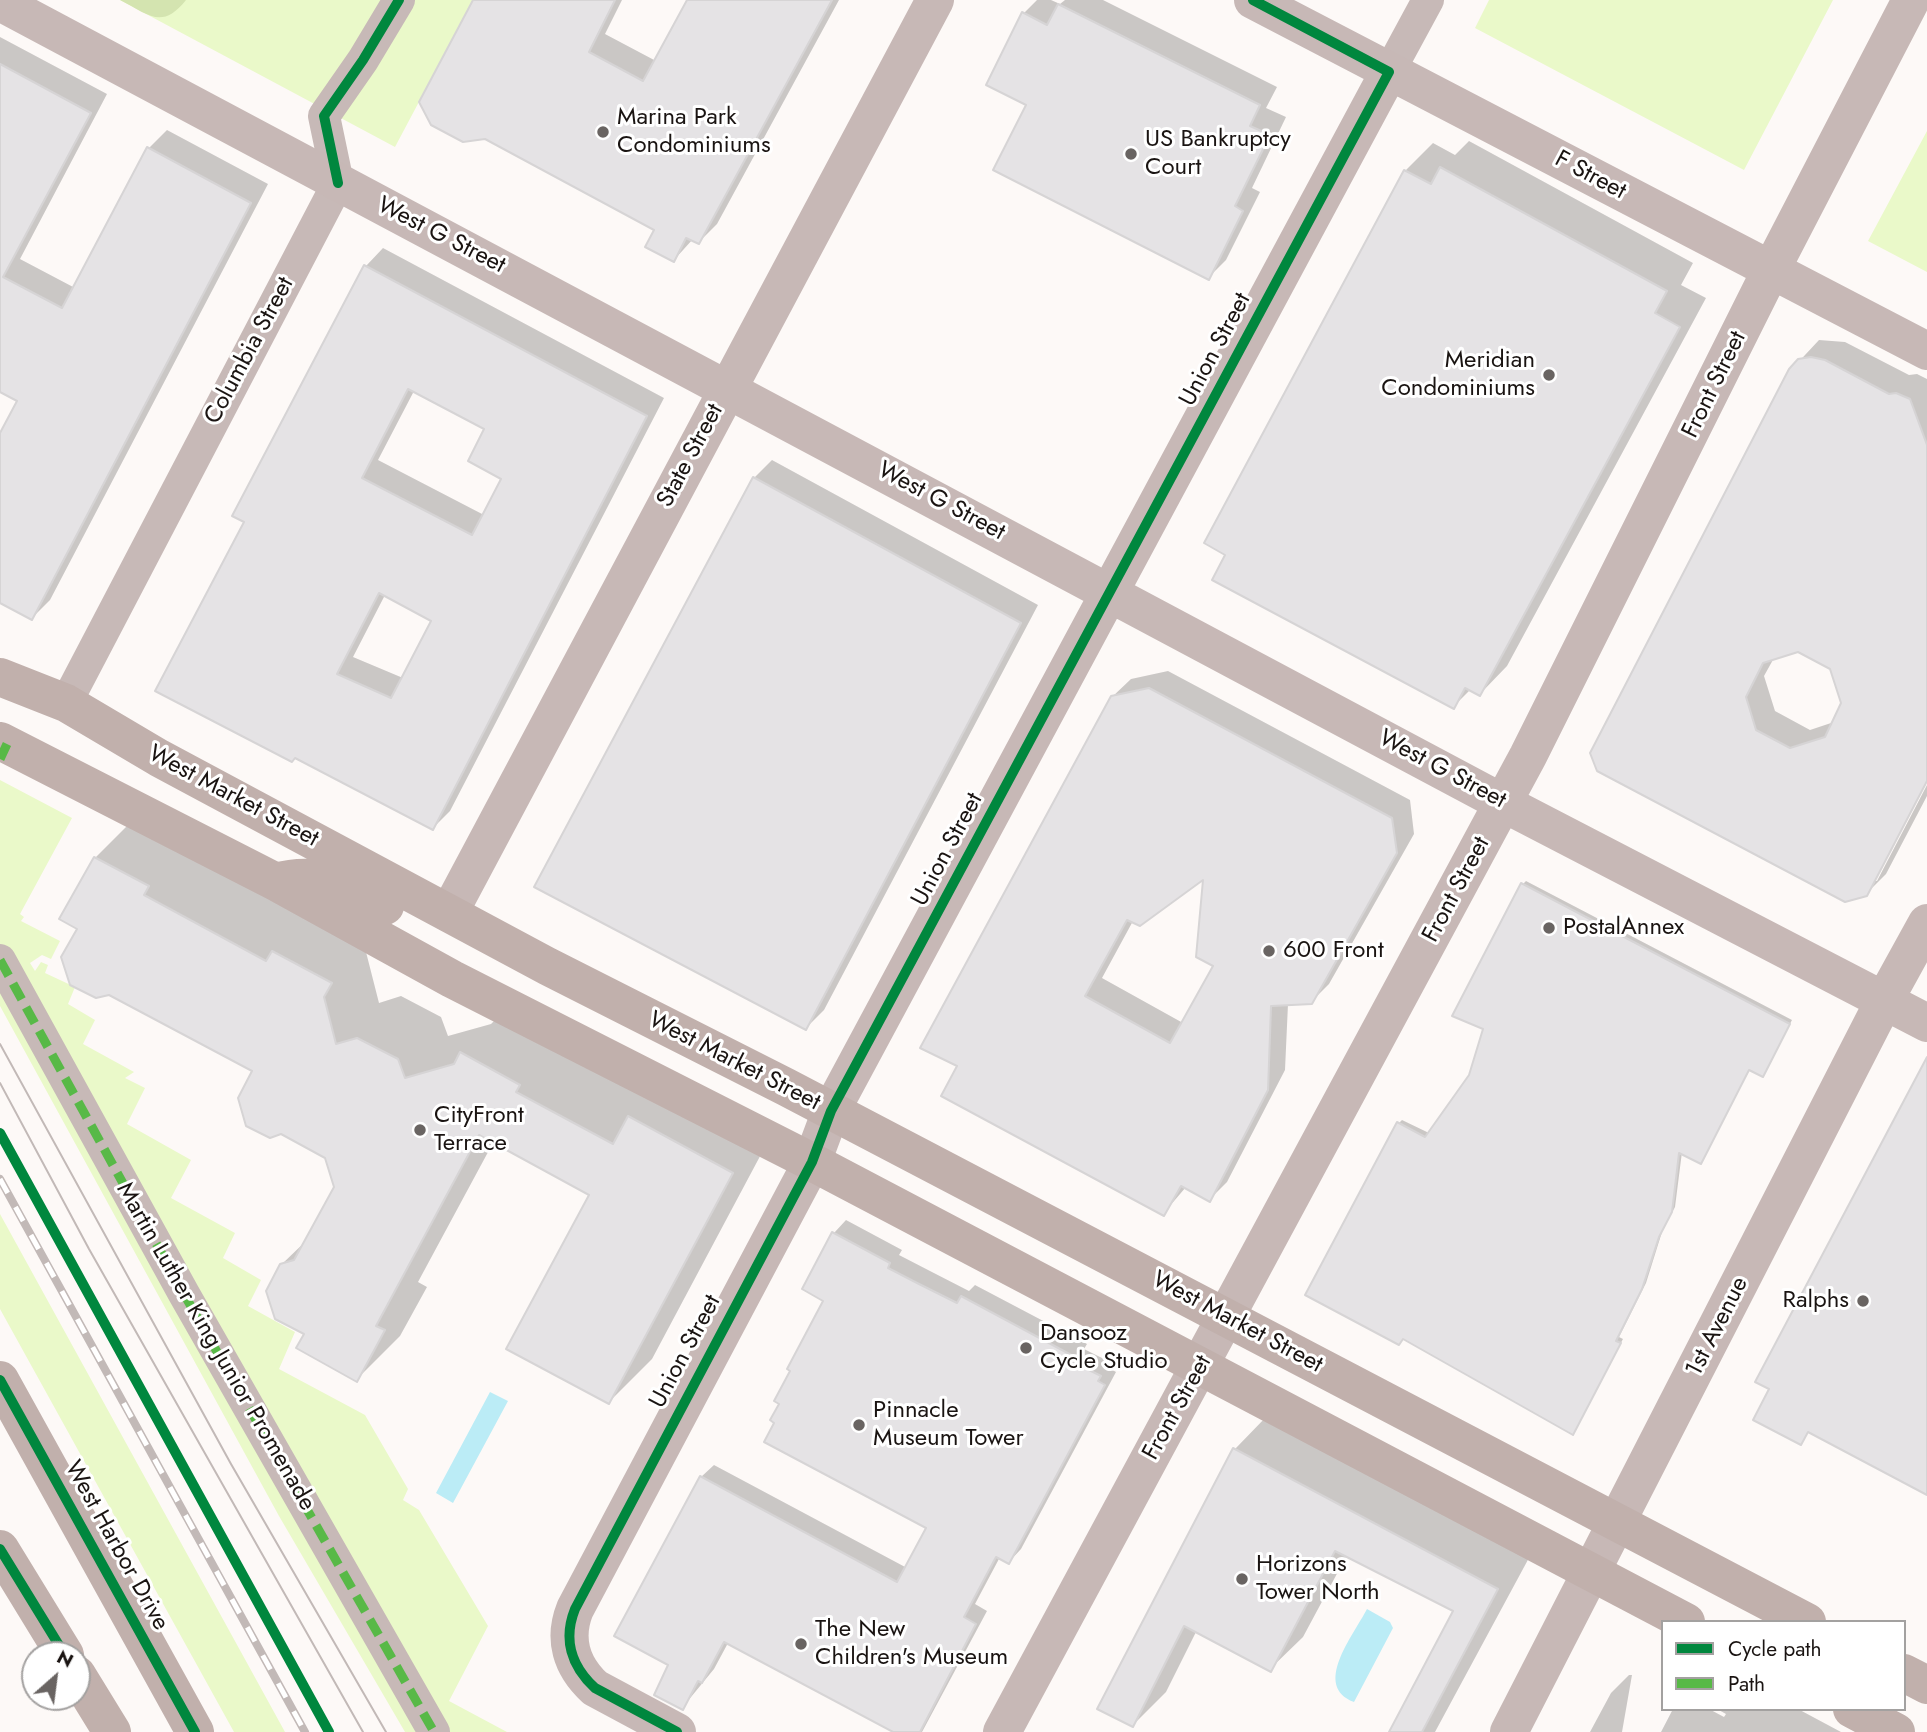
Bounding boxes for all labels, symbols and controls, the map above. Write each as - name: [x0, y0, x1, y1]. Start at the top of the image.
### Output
- place label: Marina Park Condominiums: [617, 104, 771, 160]
- marker: Marina Park Condominiums: [595, 124, 611, 140]
- place label: US Bankruptcy Court: [1145, 126, 1291, 182]
- street label: F Street: [1549, 145, 1631, 207]
- marker: US Bankruptcy Court: [1123, 146, 1139, 162]
- street label: West G Street: [372, 191, 510, 281]
- street label: Columbia Street: [199, 273, 301, 429]
- street label: Union Street: [1174, 288, 1258, 412]
- street label: Front Street: [1677, 327, 1753, 443]
- place label: Meridian Condominiums: [1381, 347, 1535, 403]
- marker: Meridian Condominiums: [1541, 367, 1557, 383]
- street label: State Street: [652, 399, 730, 513]
- street label: West G Street: [872, 456, 1010, 548]
- street label: West G Street: [1373, 724, 1511, 816]
- street label: West Market Street: [143, 740, 323, 854]
- street label: Union Street: [906, 788, 990, 912]
- street label: Front Street: [1417, 832, 1497, 948]
- place label: PostalAnnex: [1563, 914, 1684, 942]
- marker: PostalAnnex: [1541, 920, 1557, 936]
- place label: 600 Front: [1283, 937, 1384, 965]
- marker: 600 Front: [1261, 943, 1277, 959]
- street label: West Market Street: [643, 1006, 825, 1118]
- place label: CityFront Terrace: [434, 1102, 524, 1158]
- marker: CityFront Terrace: [412, 1122, 428, 1138]
- street label: Martin Luther King Junior Promenade: [109, 1178, 321, 1516]
- street label: West Market Street: [1147, 1266, 1327, 1380]
- street label: 1st Avenue: [1681, 1272, 1755, 1382]
- place label: Ralphs: [1783, 1287, 1849, 1315]
- street label: Union Street: [644, 1290, 728, 1414]
- marker: Ralphs: [1855, 1293, 1871, 1309]
- place label: Dansooz Cycle Studio: [1040, 1320, 1168, 1376]
- marker: Dansooz Cycle Studio: [1018, 1340, 1034, 1356]
- street label: Front Street: [1137, 1351, 1219, 1465]
- place label: Pinnacle Museum Tower: [873, 1397, 1024, 1453]
- marker: Pinnacle Museum Tower: [851, 1417, 867, 1433]
- street label: West Harbor Drive: [58, 1456, 174, 1636]
- place label: Horizons Tower North: [1256, 1551, 1380, 1607]
- marker: Horizons Tower North: [1234, 1571, 1250, 1587]
- place label: The New Children's Museum: [815, 1616, 1008, 1672]
- legend: [1661, 1620, 1906, 1711]
- text: Cycle path: [1728, 1634, 1821, 1664]
- marker: The New Children's Museum: [793, 1636, 809, 1652]
- north arrow: [21, 1641, 91, 1711]
- text: N: [52, 1643, 78, 1674]
- text: Path: [1728, 1669, 1765, 1699]

